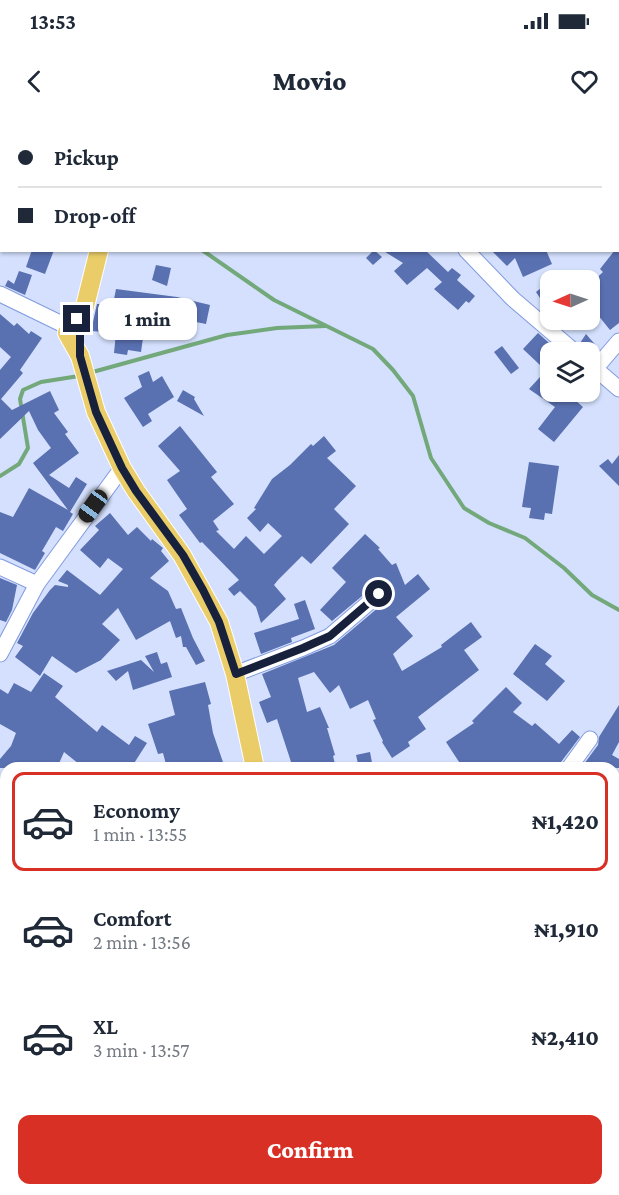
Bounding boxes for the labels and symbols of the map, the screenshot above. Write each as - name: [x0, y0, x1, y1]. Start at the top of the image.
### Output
- north arrow: [540, 270, 600, 330]
- callout: 1 min: [98, 298, 197, 340]
- route end: [63, 305, 90, 332]
- car: [75, 486, 111, 526]
- route start: [365, 580, 392, 607]

